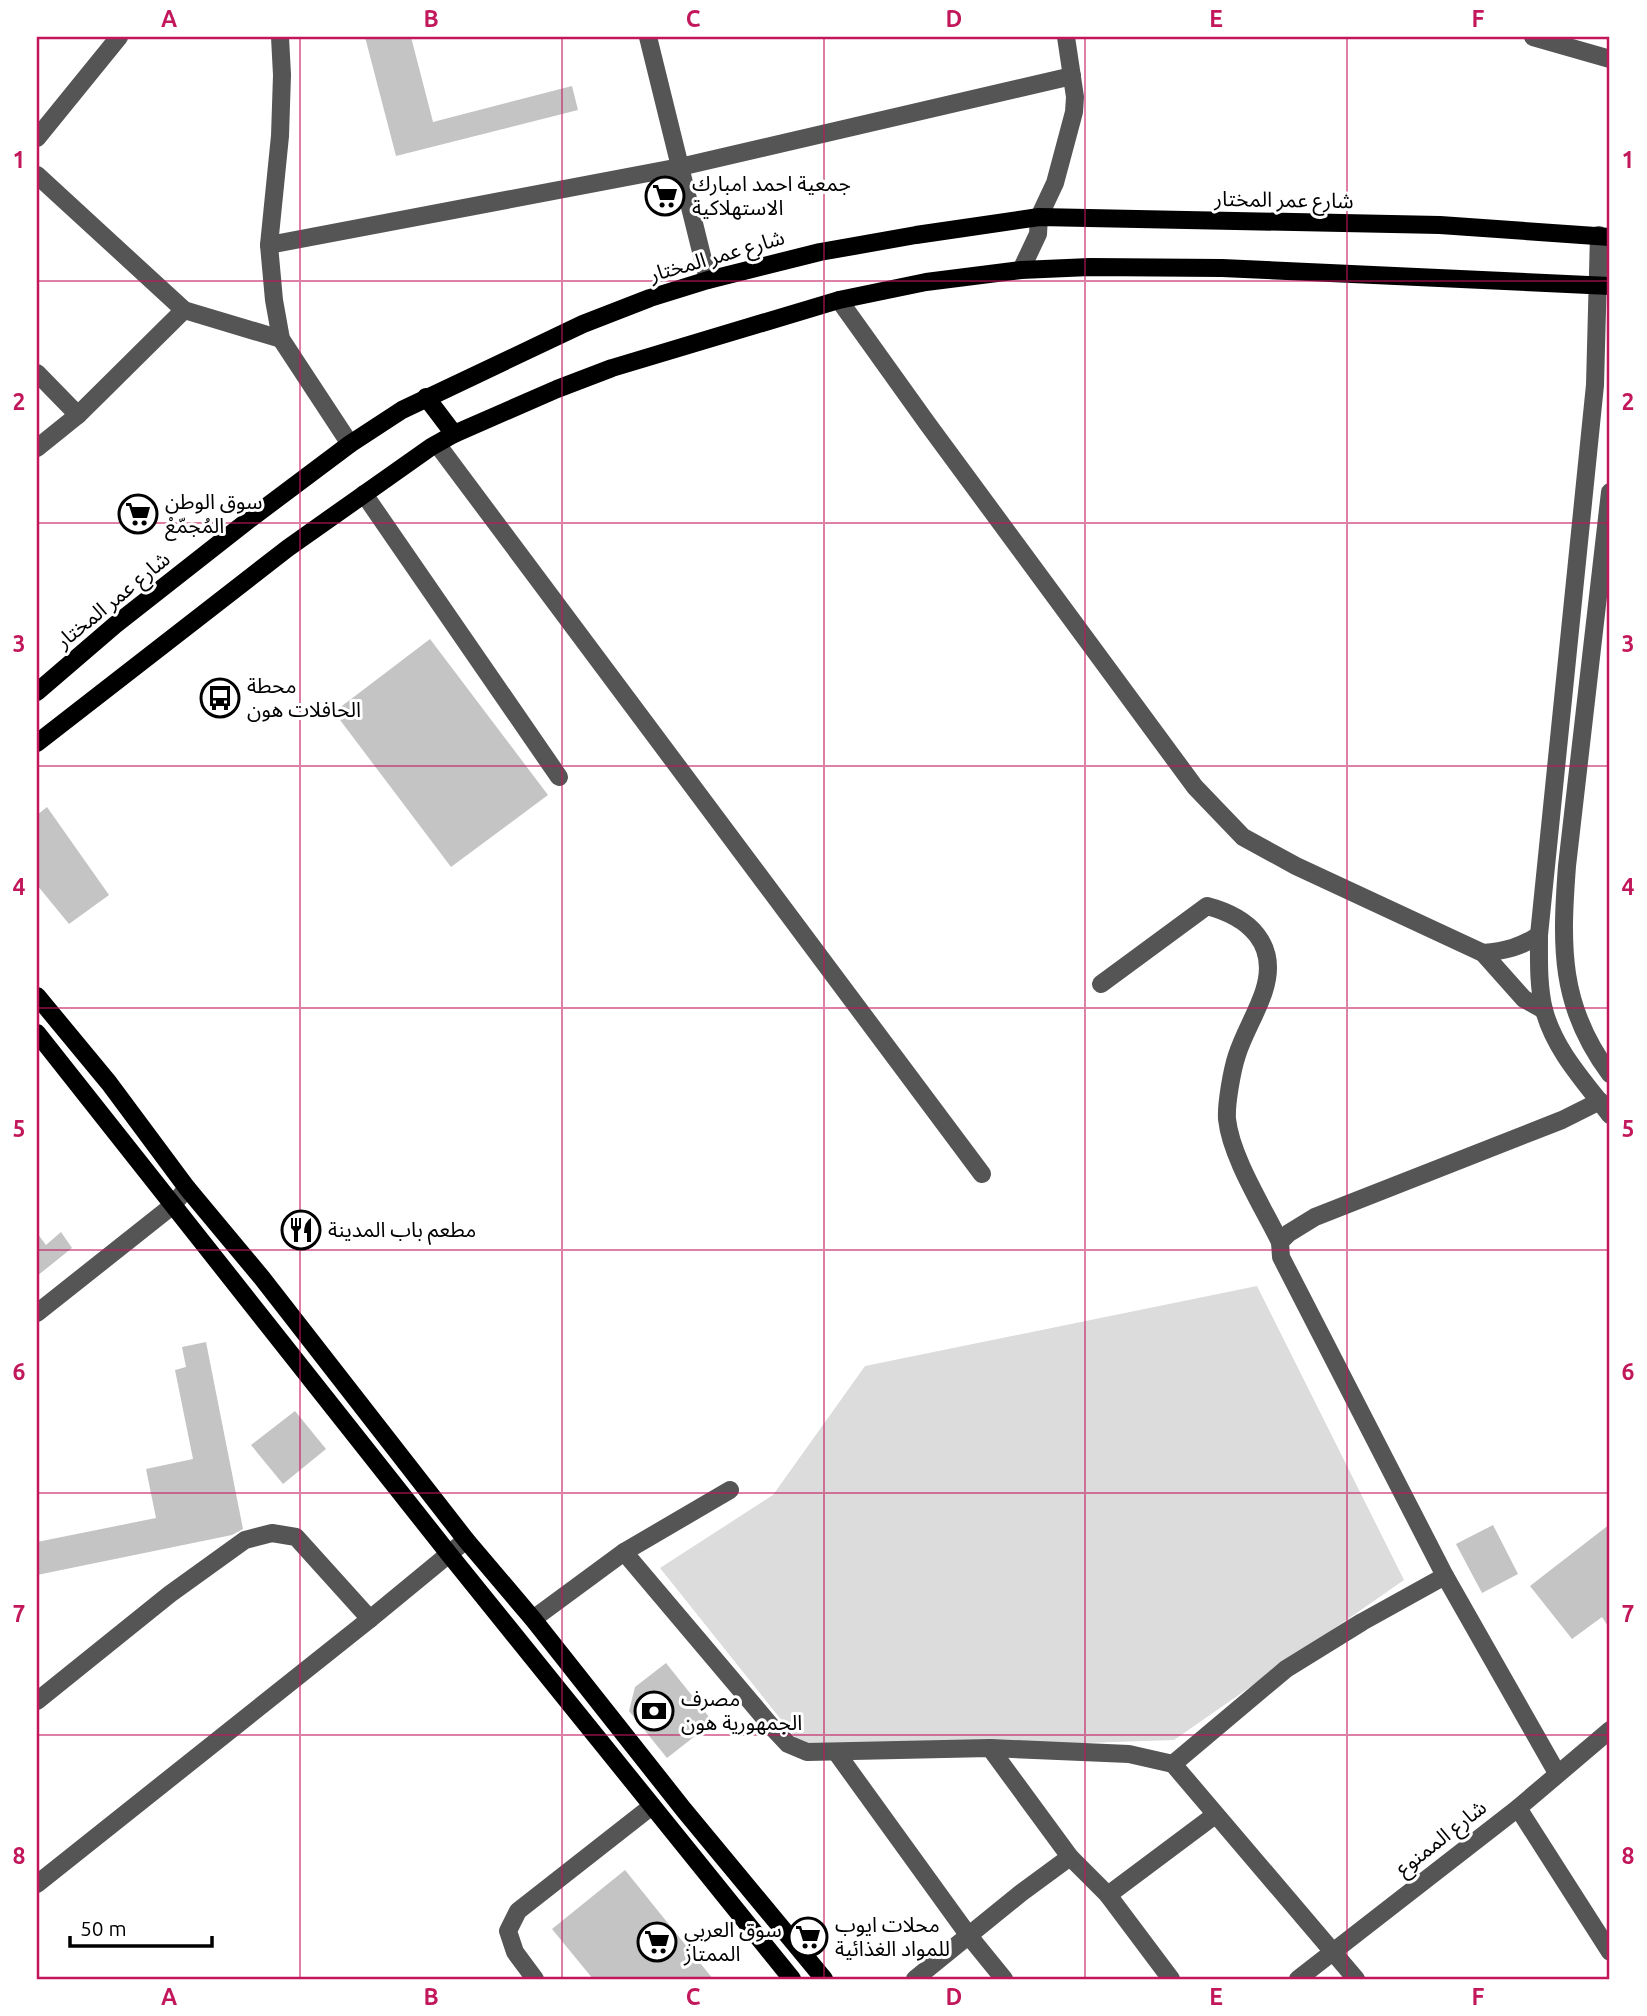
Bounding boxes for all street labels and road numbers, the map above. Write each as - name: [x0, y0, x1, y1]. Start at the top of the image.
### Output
- street label: شارع عمر المختار: [1213, 186, 1354, 216]
- street label: شارع عمر المختار: [646, 224, 788, 290]
- street label: شارع عمر المختار: [50, 546, 177, 656]
- street label: شارع الممنوع: [1390, 1794, 1493, 1883]

